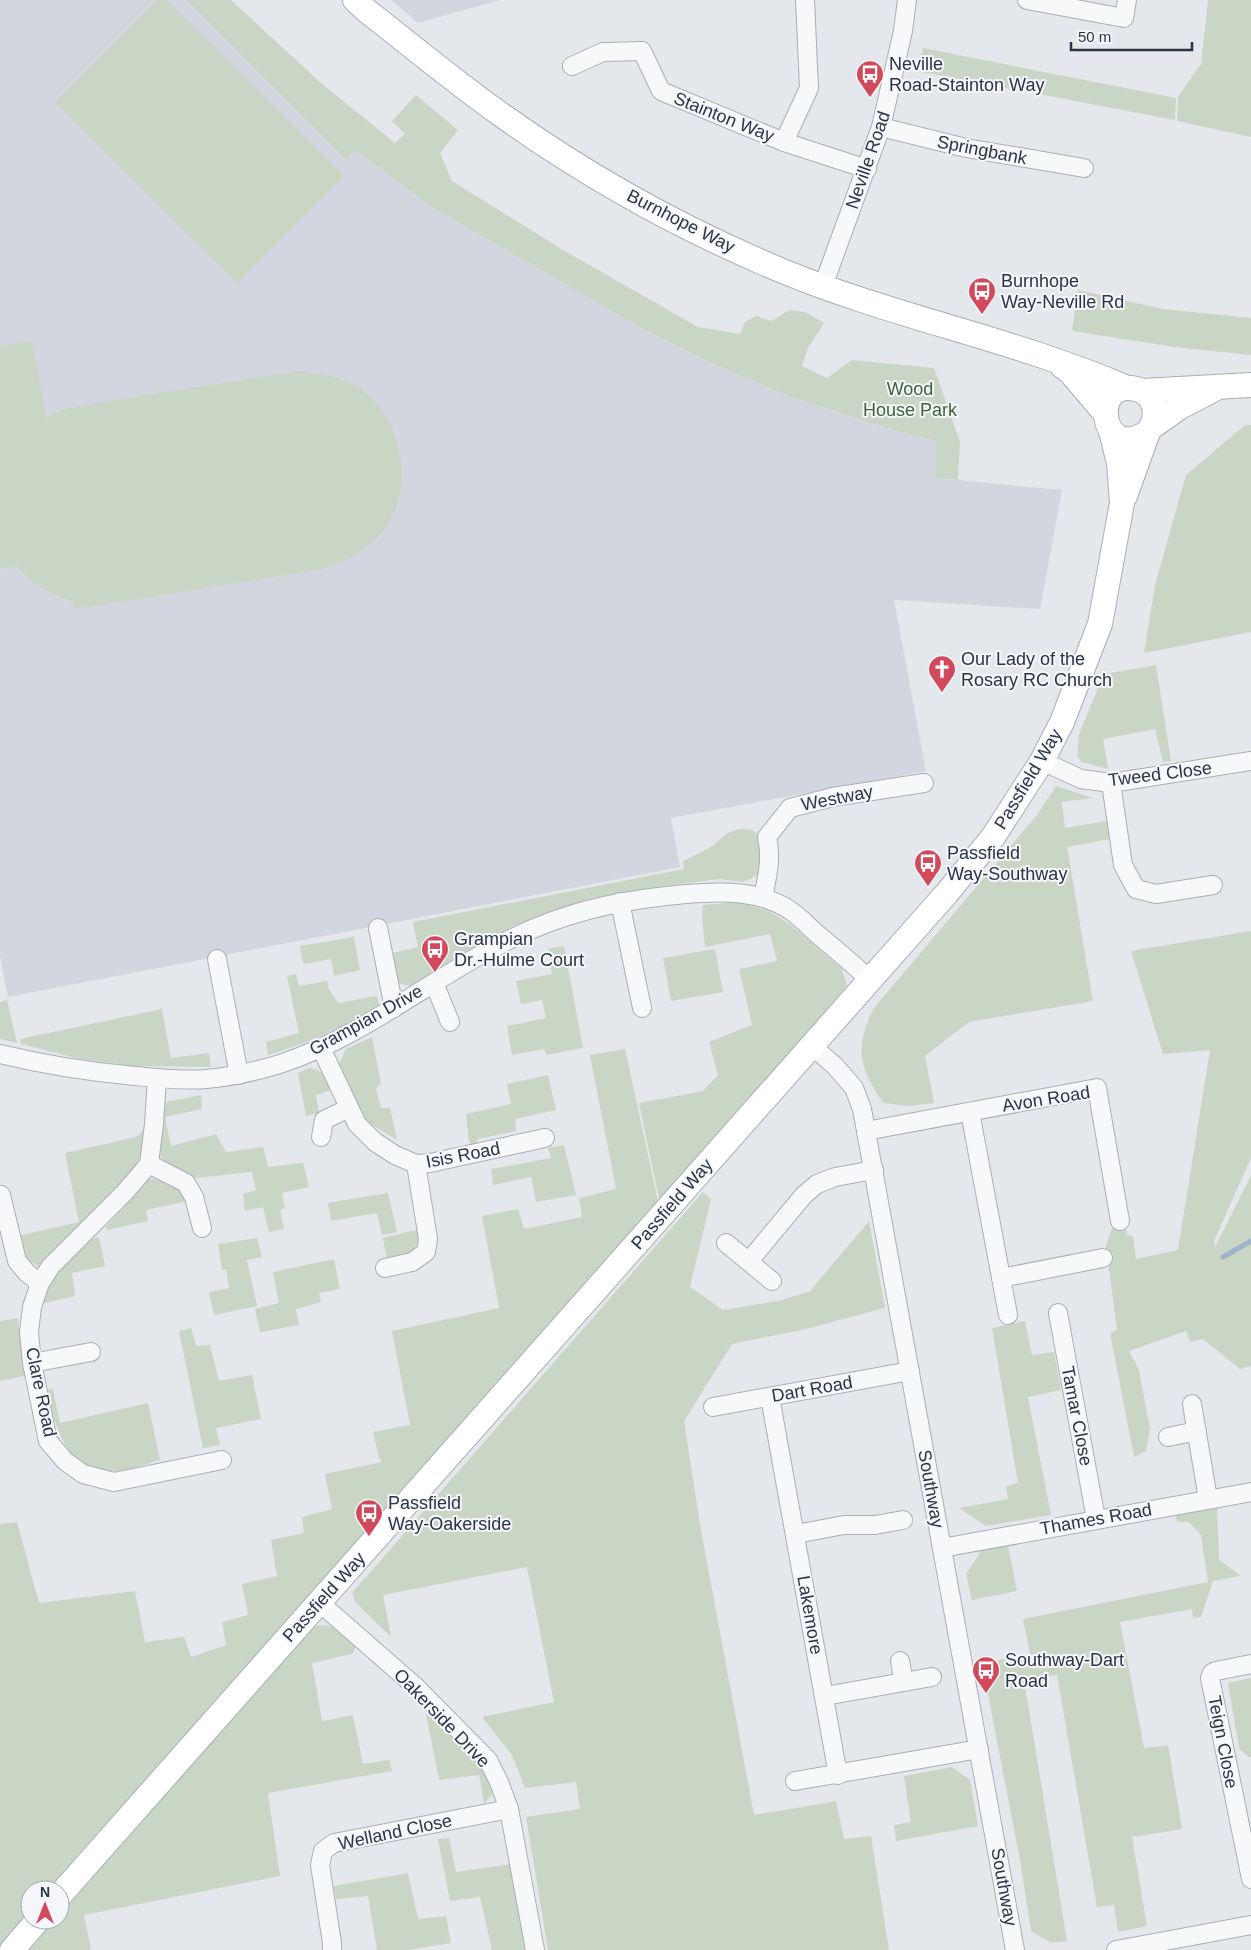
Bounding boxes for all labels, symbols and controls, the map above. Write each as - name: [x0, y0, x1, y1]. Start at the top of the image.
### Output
- scale bar: [1071, 20, 1192, 52]
- text: 50 m: [1078, 28, 1111, 45]
- place label: Neville Road-Stainton Way: [889, 54, 1044, 95]
- bus stop icon: Neville Road-Stainton Way: [855, 59, 885, 98]
- street label: Stainton Way: [671, 88, 777, 146]
- street label: Neville Road: [842, 108, 894, 212]
- street label: Springbank: [935, 131, 1030, 169]
- street label: Burnhope Way: [624, 185, 738, 257]
- place label: Burnhope Way-Neville Rd: [1001, 271, 1124, 312]
- bus stop icon: Burnhope Way-Neville Rd: [967, 276, 997, 315]
- park label: Wood House Park: [863, 379, 958, 420]
- place label: Our Lady of the Rosary RC Church: [961, 649, 1112, 690]
- church icon: Our Lady of the Rosary RC Church: [927, 654, 957, 693]
- street label: Passfield Way: [990, 725, 1066, 833]
- street label: Tweed Close: [1107, 758, 1213, 790]
- street label: Westway: [799, 781, 875, 815]
- place label: Passfield Way-Southway: [947, 843, 1067, 884]
- bus stop icon: Passfield Way-Southway: [913, 848, 943, 887]
- place label: Grampian Dr.-Hulme Court: [454, 929, 584, 970]
- bus stop icon: Grampian Dr.-Hulme Court: [420, 934, 450, 973]
- street label: Grampian Drive: [306, 981, 426, 1059]
- street label: Avon Road: [1001, 1082, 1091, 1116]
- street label: Isis Road: [424, 1138, 502, 1172]
- street label: Passfield Way: [627, 1155, 717, 1253]
- street label: Clare Road: [22, 1345, 60, 1439]
- street label: Tamar Close: [1058, 1365, 1096, 1467]
- street label: Dart Road: [770, 1372, 854, 1406]
- street label: Southway: [914, 1448, 948, 1530]
- place label: Passfield Way-Oakerside: [388, 1493, 511, 1534]
- bus stop icon: Passfield Way-Oakerside: [354, 1498, 384, 1537]
- street label: Thames Road: [1039, 1499, 1153, 1539]
- street label: Passfield Way: [279, 1548, 369, 1646]
- street label: Lakemore: [793, 1574, 827, 1656]
- place label: Southway-Dart Road: [1005, 1650, 1124, 1691]
- bus stop icon: Southway-Dart Road: [971, 1655, 1001, 1694]
- street label: Oakerside Drive: [390, 1665, 494, 1771]
- street label: Teign Close: [1204, 1694, 1242, 1790]
- street label: Welland Close: [336, 1810, 454, 1854]
- street label: Southway: [987, 1846, 1021, 1928]
- north arrow: [20, 1880, 70, 1930]
- text: N: [40, 1884, 50, 1900]

